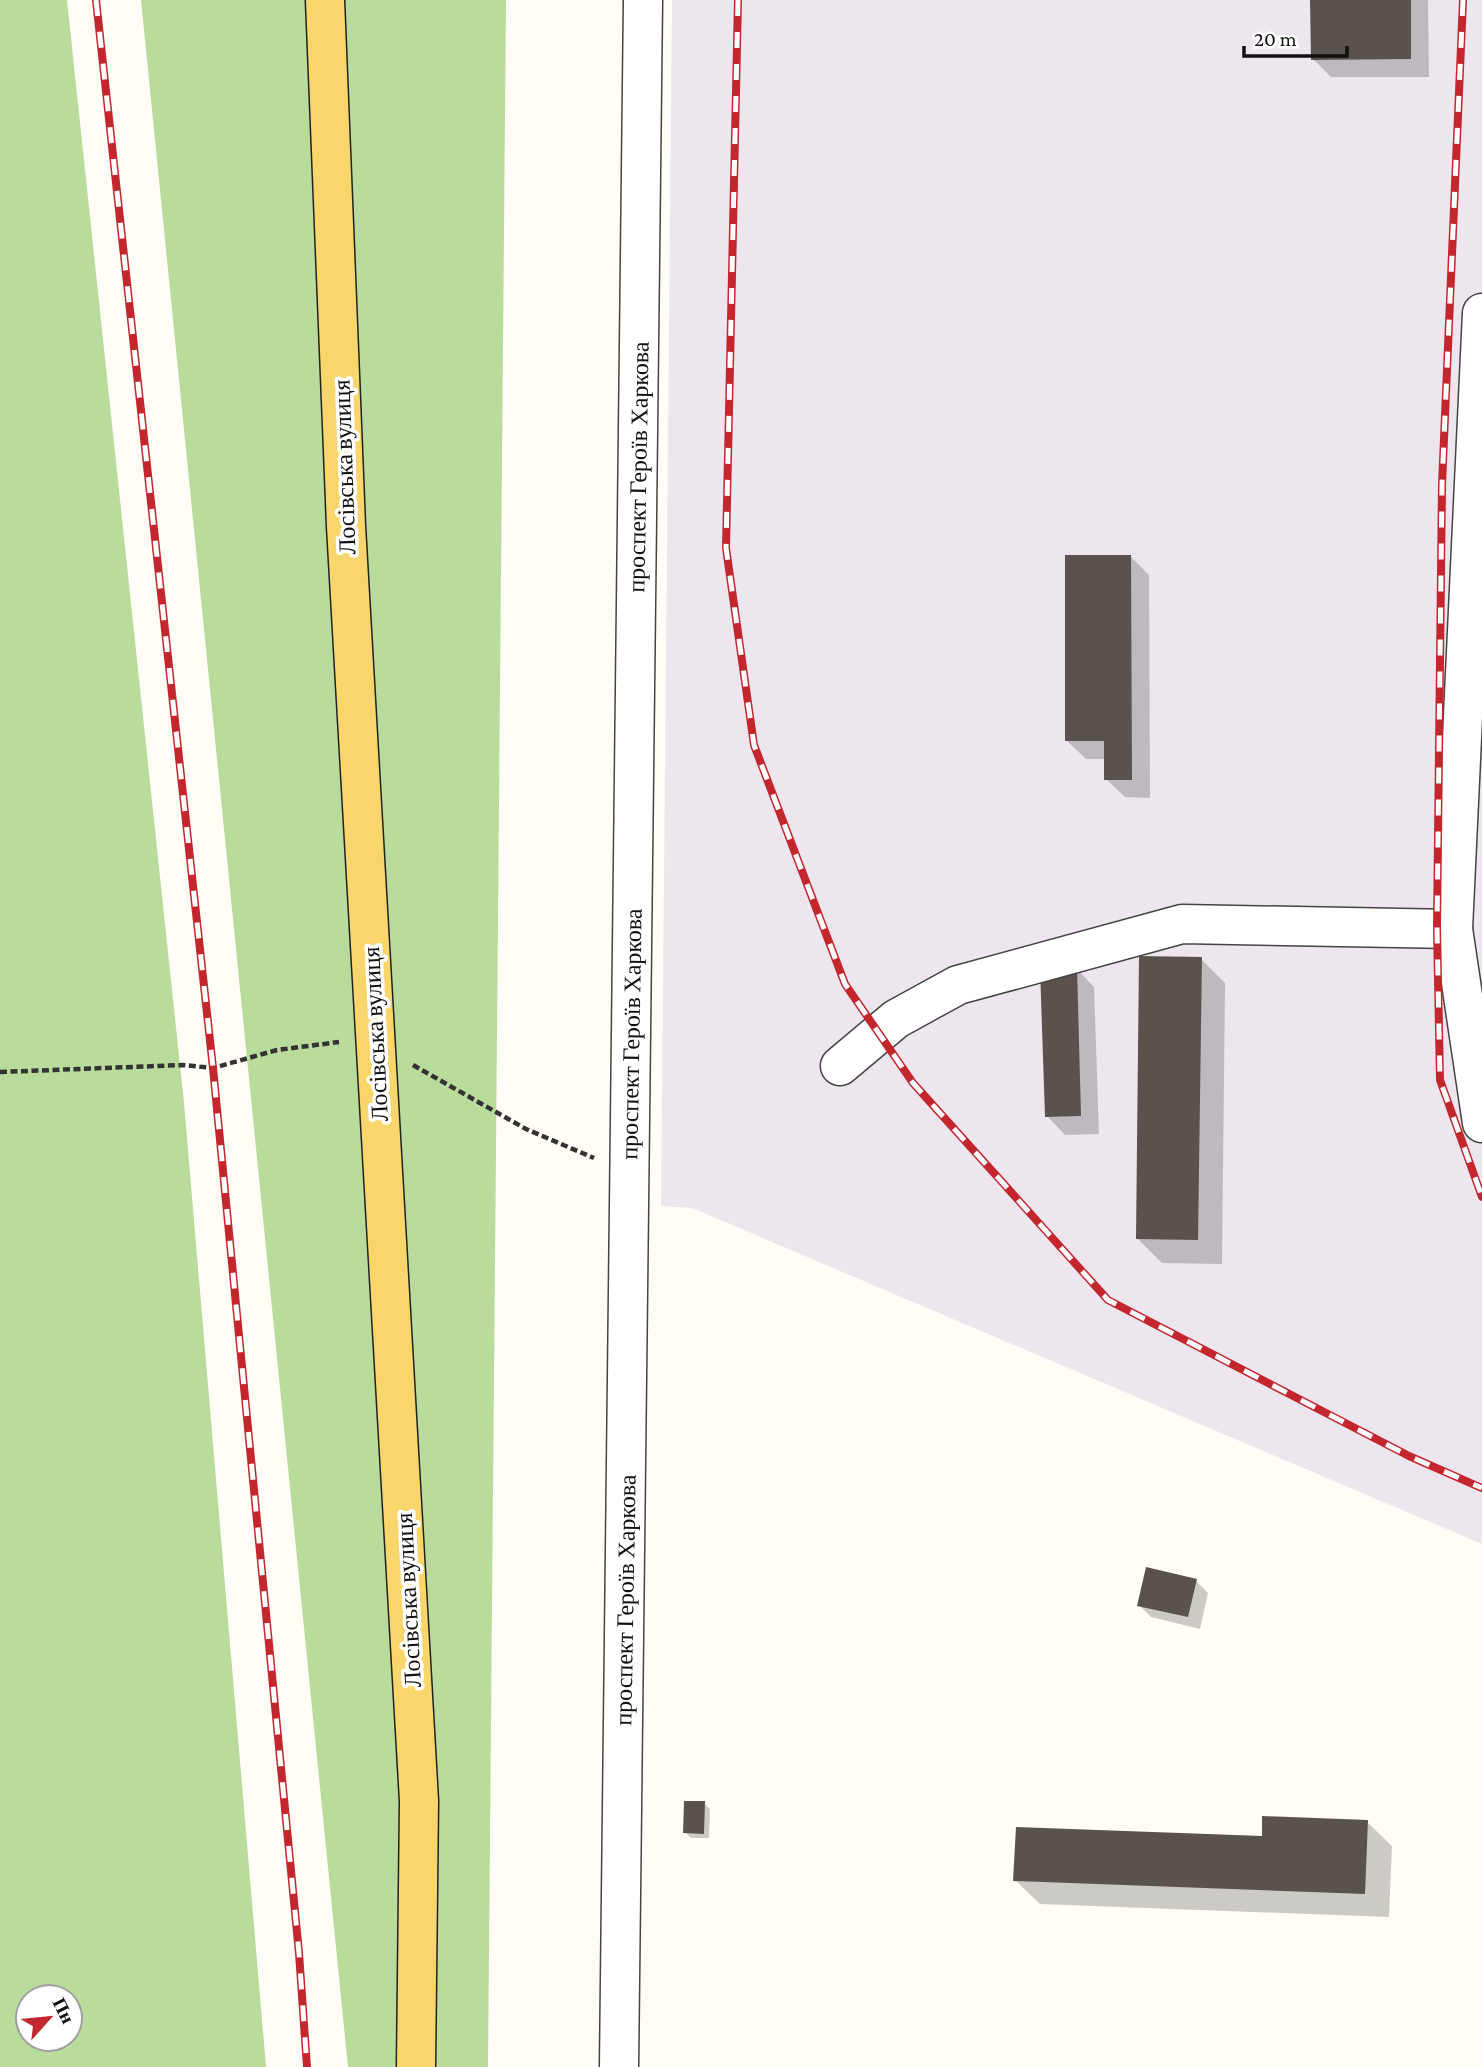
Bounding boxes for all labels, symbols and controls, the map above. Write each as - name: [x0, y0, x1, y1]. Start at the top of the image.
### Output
- scale bar: [1244, 14, 1347, 58]
- text: 20 m: [1254, 27, 1297, 51]
- street label: проспект Героїв Харкова: [622, 341, 654, 593]
- street label: Лосівська вулиця: [327, 379, 361, 555]
- street label: проспект Героїв Харкова: [615, 908, 647, 1160]
- street label: Лосівська вулиця: [357, 946, 393, 1122]
- street label: проспект Героїв Харкова: [609, 1474, 641, 1726]
- street label: Лосівська вулиця: [390, 1512, 426, 1688]
- north arrow: [14, 1983, 84, 2053]
- text: Пн: [49, 1994, 79, 2027]

